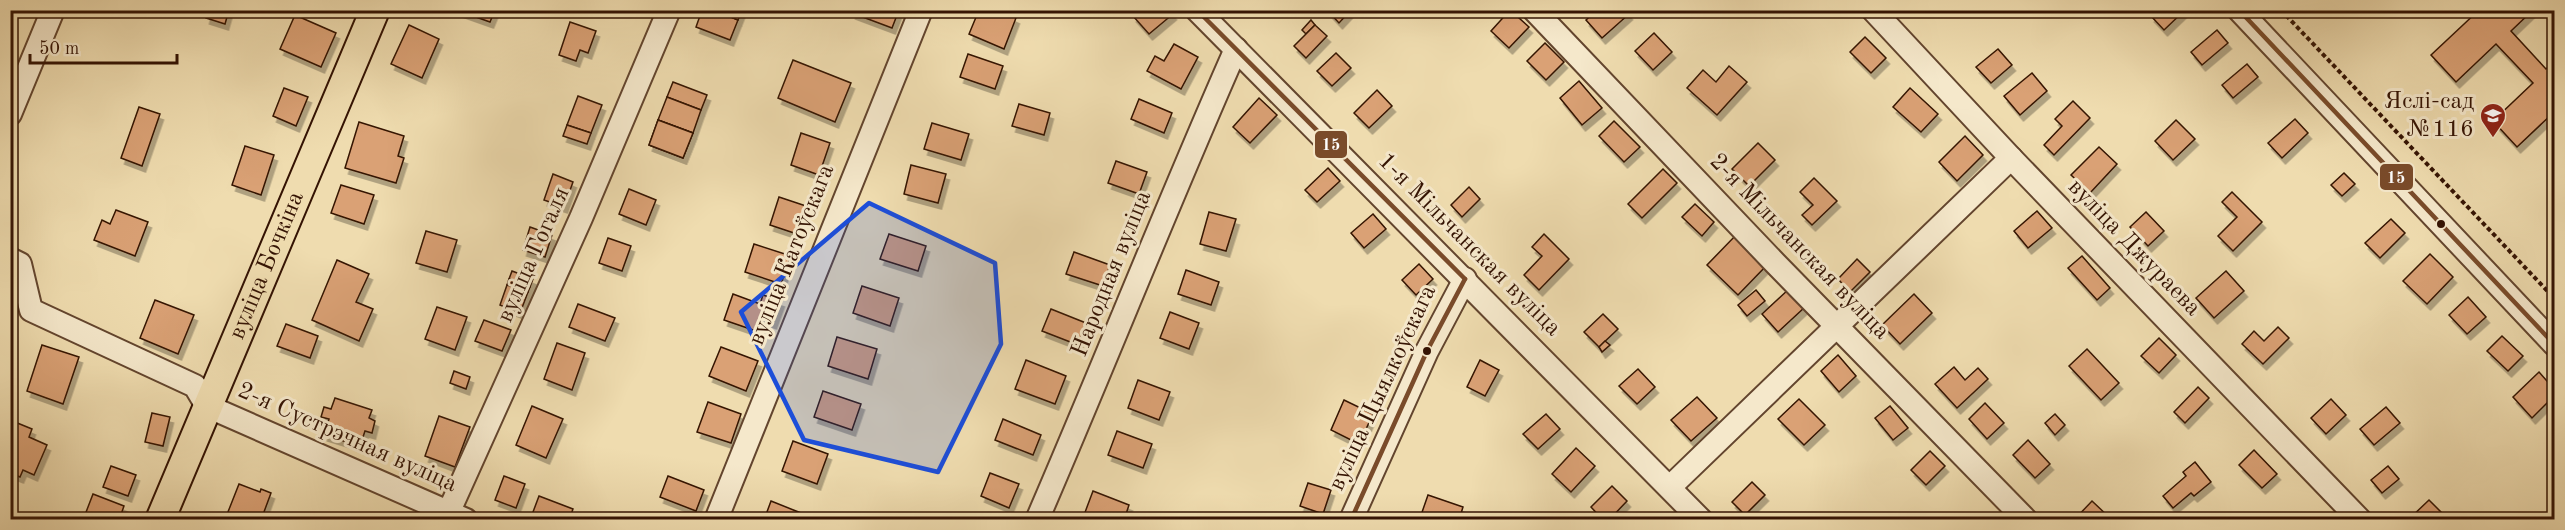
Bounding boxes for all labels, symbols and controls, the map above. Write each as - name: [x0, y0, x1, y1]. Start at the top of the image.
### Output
- scale bar: [30, 27, 177, 65]
- text: 50 m: [39, 40, 79, 58]
- place label: Яслі-сад №116: [2384, 90, 2474, 142]
- school or university icon: Яслі-сад №116: [2478, 101, 2508, 139]
- line badge: 15: [1314, 130, 1348, 159]
- text: 15: [1322, 138, 1340, 154]
- street label: 1-я Мільчанская вуліца: [1373, 149, 1565, 341]
- street label: 2-я Мільчанская вуліца: [1704, 150, 1894, 345]
- street label: вуліца Катоўскага: [745, 161, 839, 349]
- line badge: 15: [2379, 163, 2414, 191]
- text: 15: [2387, 171, 2405, 187]
- street label: вуліца Джураева: [2063, 175, 2205, 321]
- street label: вуліца Гогаля: [494, 184, 574, 326]
- street label: Народная вуліца: [1068, 187, 1156, 361]
- street label: вуліца Бочкіна: [226, 188, 309, 343]
- unlabelled marker: [2435, 218, 2447, 230]
- street label: вуліца Цыялкоўскага: [1325, 281, 1441, 494]
- unlabelled marker: [1421, 345, 1433, 357]
- street label: 2-я Сустрэчная вуліца: [234, 379, 460, 497]

